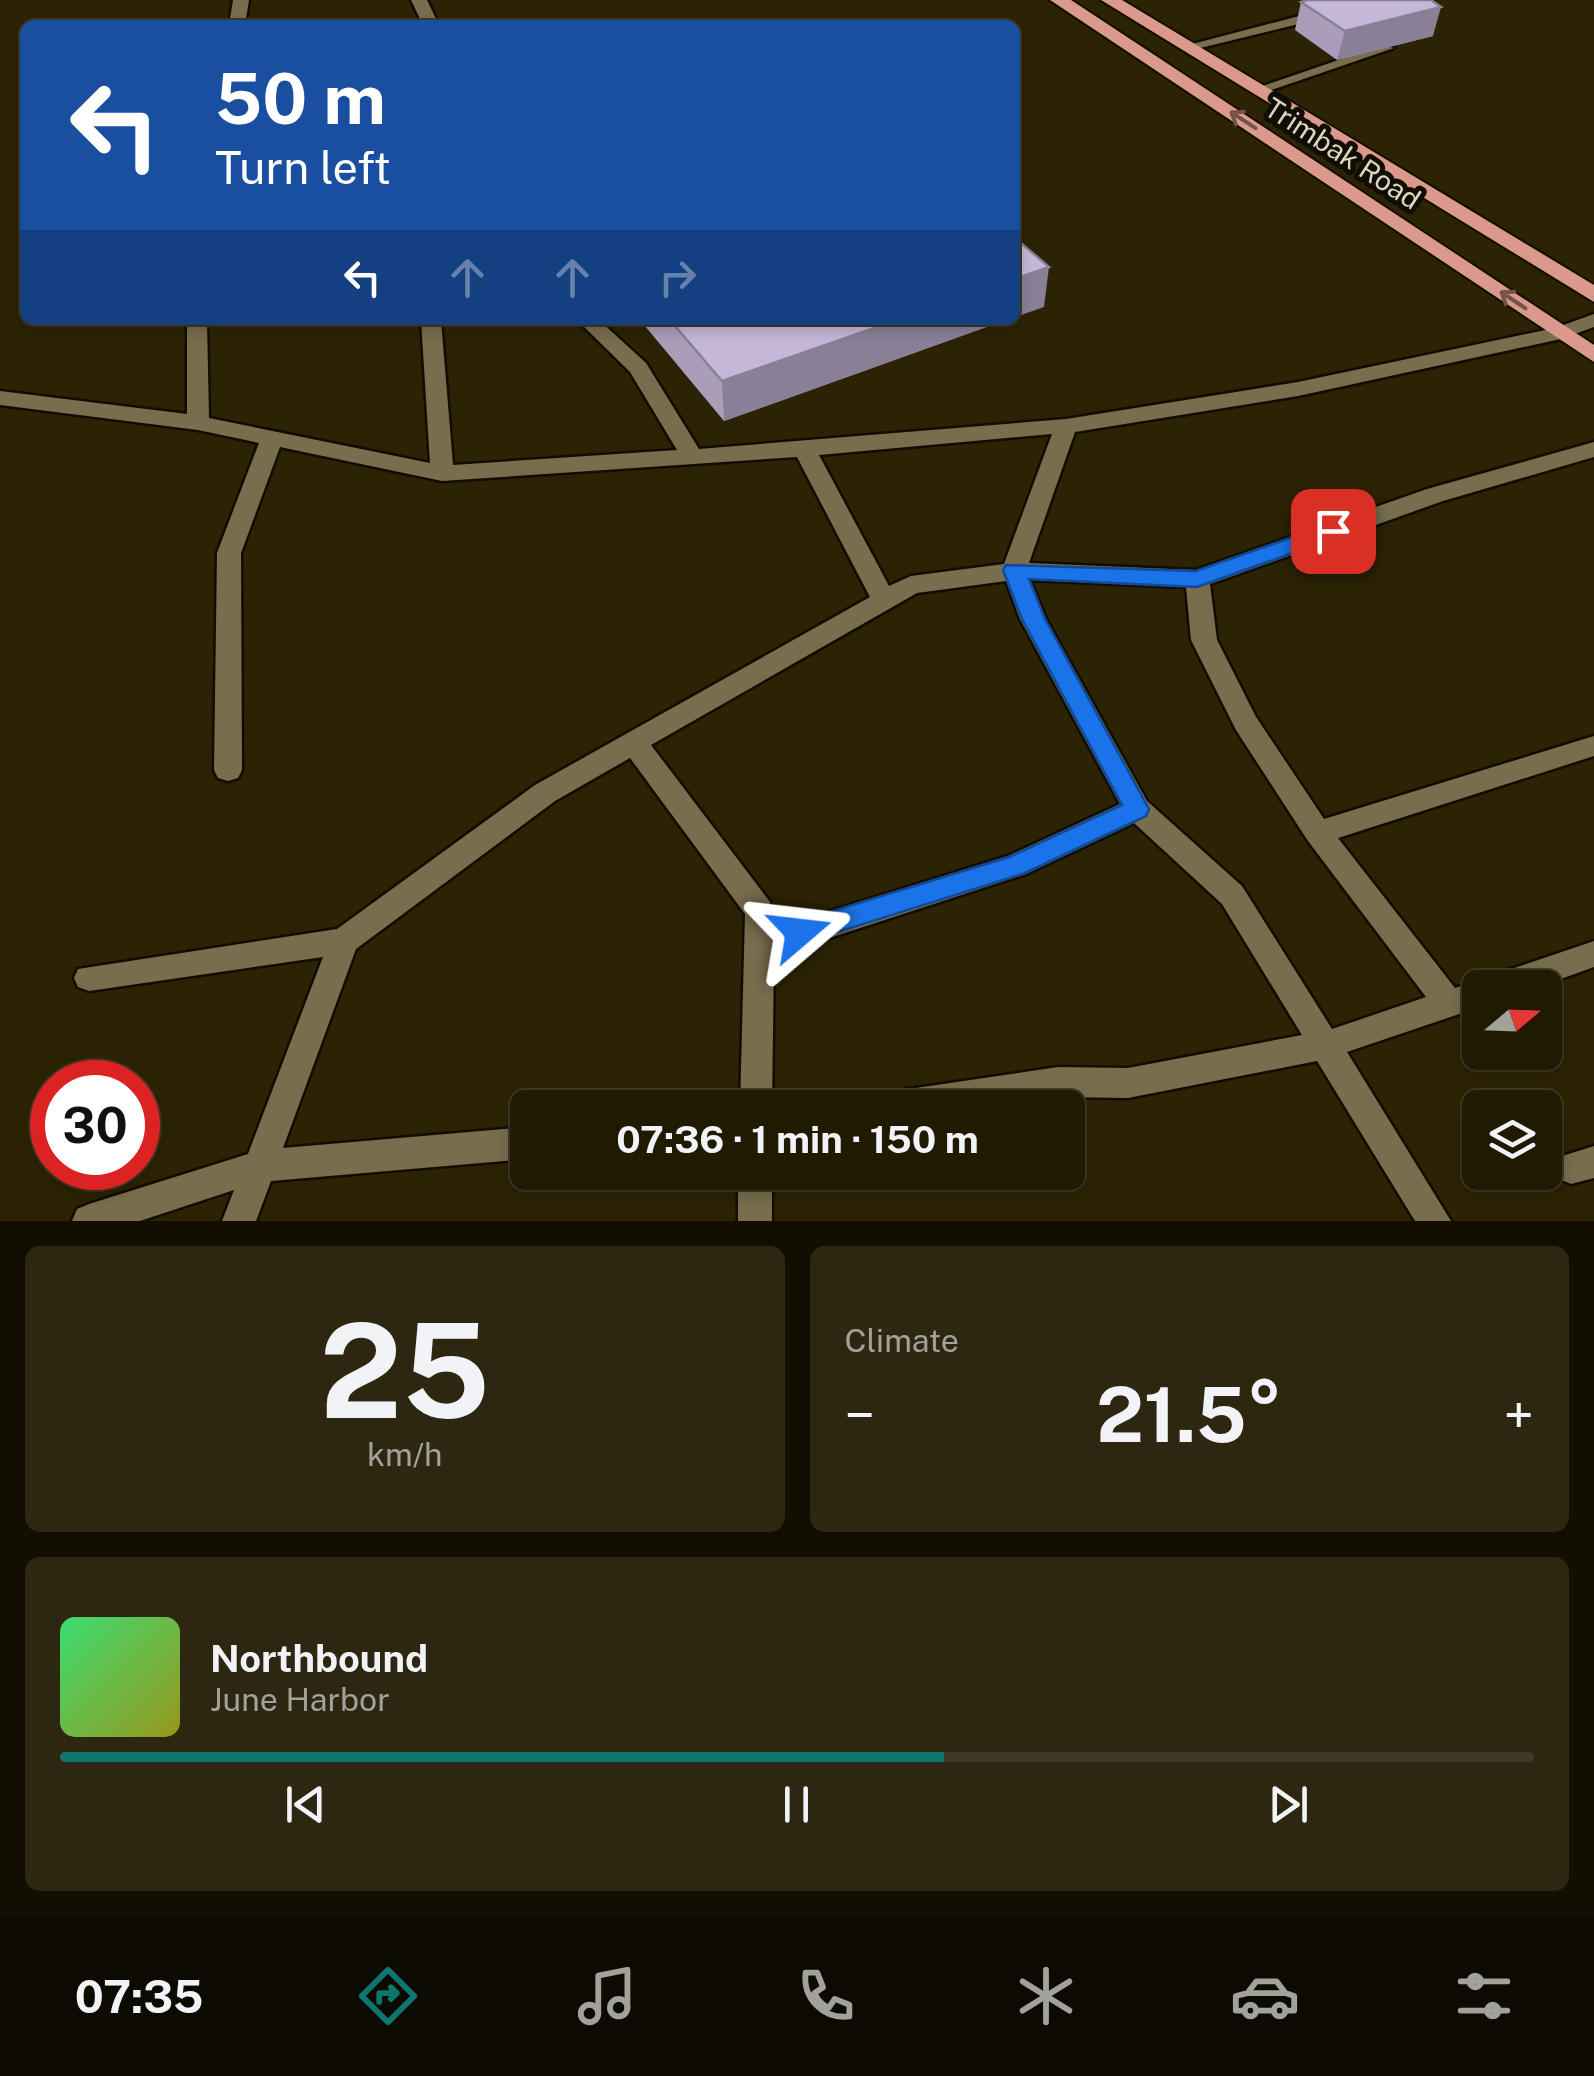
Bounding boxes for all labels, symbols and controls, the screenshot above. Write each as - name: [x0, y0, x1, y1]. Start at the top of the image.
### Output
- text: 50 m: [215, 57, 386, 140]
- icon: left: [50, 60, 180, 190]
- street label: Trimbak Road: [1259, 90, 1427, 216]
- one-way arrow: [1229, 110, 1257, 131]
- text: Turn left: [215, 141, 391, 194]
- icon: left: [335, 250, 390, 305]
- icon: ahead: [440, 250, 495, 305]
- icon: ahead: [545, 250, 600, 305]
- icon: right: [650, 250, 705, 305]
- one-way arrow: [1500, 290, 1528, 311]
- pin: [1291, 489, 1376, 574]
- icon: arrive: [1306, 504, 1361, 559]
- position arrow: [748, 880, 852, 984]
- north arrow: [1462, 970, 1562, 1070]
- map controls: [1462, 970, 1562, 1190]
- speed limit sign: 30: [30, 1060, 160, 1190]
- button: layers: [1462, 1090, 1562, 1190]
- text: 07:36 · 1 min · 150 m: [616, 1117, 979, 1162]
- text: 25: [320, 1295, 490, 1447]
- text: Climate: [845, 1322, 959, 1359]
- text: 21.5°: [1096, 1371, 1282, 1459]
- text: −: [845, 1383, 875, 1447]
- text: +: [1504, 1383, 1534, 1447]
- text: km/h: [367, 1436, 442, 1473]
- text: Northbound: [210, 1636, 428, 1681]
- text: June Harbor: [210, 1681, 390, 1718]
- icon: previous: [278, 1777, 333, 1832]
- icon: pause: [769, 1777, 824, 1832]
- icon: next: [1261, 1777, 1316, 1832]
- icon: directions: [353, 1961, 423, 2031]
- icon: music: [572, 1961, 642, 2031]
- icon: phone: [791, 1961, 861, 2031]
- icon: climate: [1011, 1961, 1081, 2031]
- icon: car: [1230, 1961, 1300, 2031]
- icon: filters: [1449, 1961, 1519, 2031]
- text: 07:35: [75, 1970, 204, 2023]

